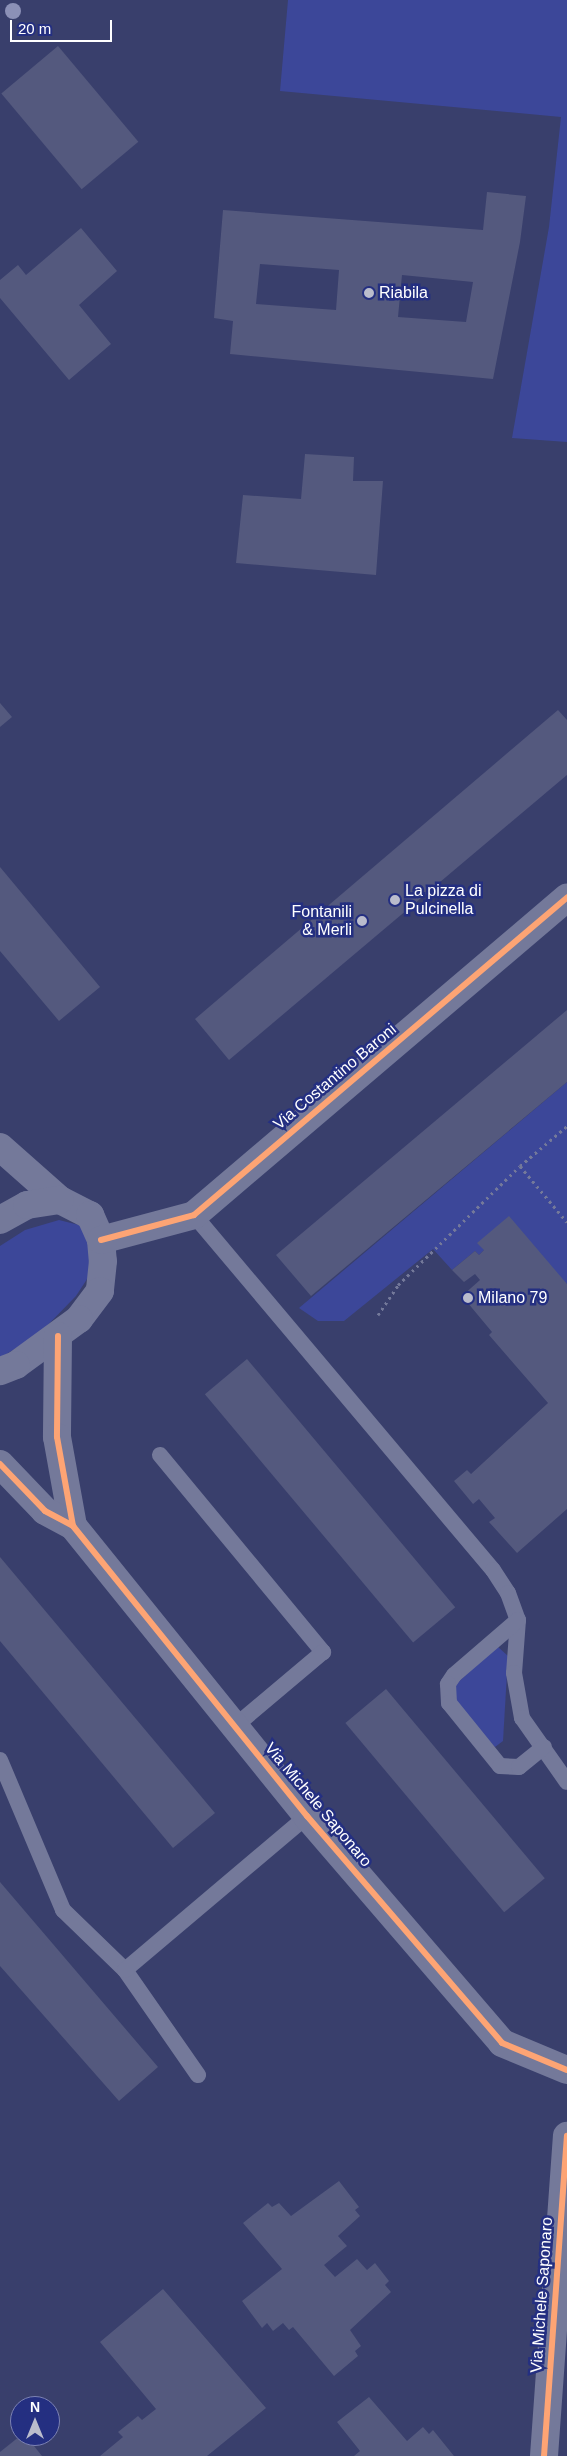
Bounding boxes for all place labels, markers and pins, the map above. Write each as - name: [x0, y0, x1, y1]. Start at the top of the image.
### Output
- place label: Riabila: [379, 283, 428, 303]
- marker: Riabila: [363, 287, 375, 299]
- place label: La pizza di Pulcinella: [405, 881, 481, 919]
- marker: La pizza di Pulcinella: [389, 894, 401, 906]
- place label: Fontanili & Merli: [292, 902, 352, 940]
- marker: Fontanili & Merli: [356, 915, 368, 927]
- place label: Milano 79: [478, 1288, 547, 1308]
- marker: Milano 79: [462, 1292, 474, 1304]

